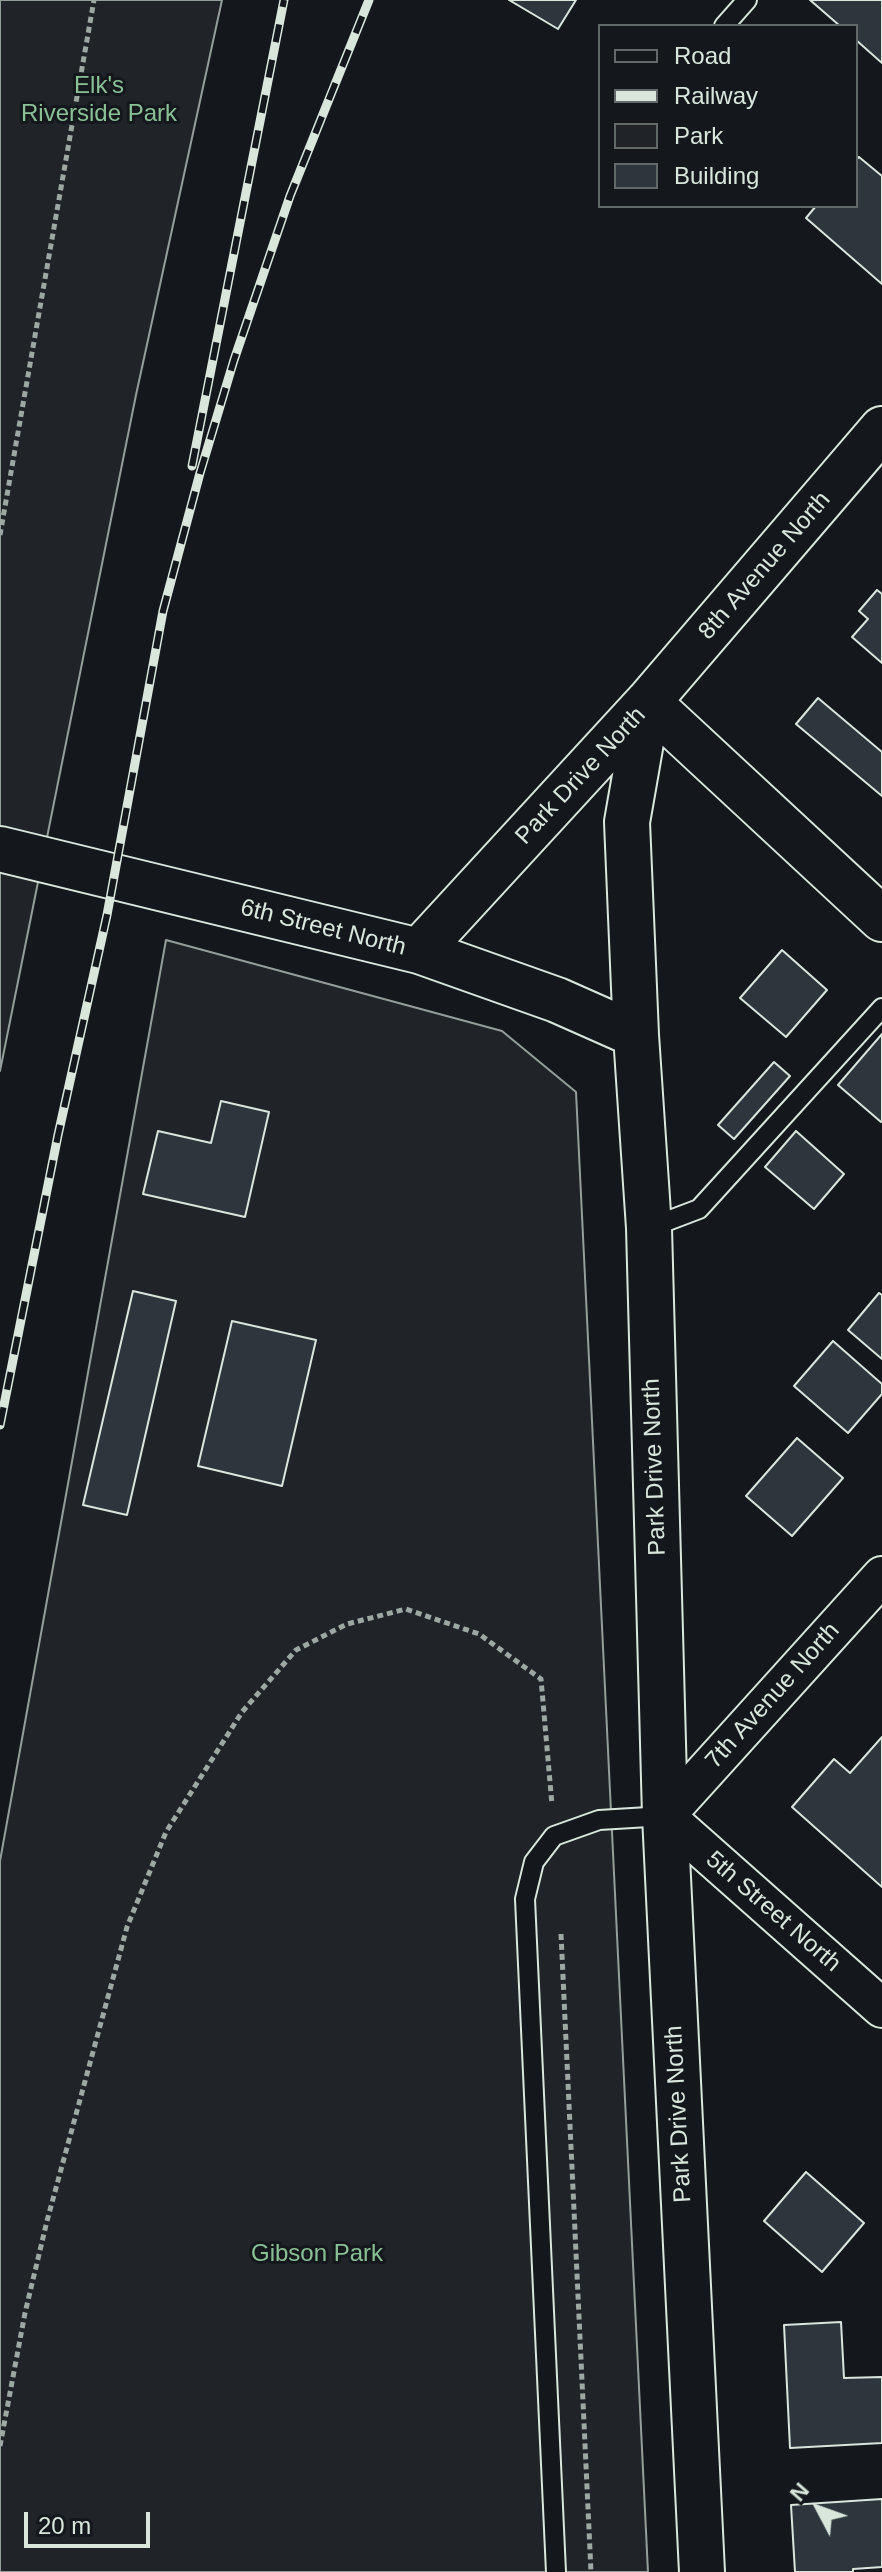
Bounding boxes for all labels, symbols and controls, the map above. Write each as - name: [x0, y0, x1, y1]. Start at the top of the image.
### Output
- legend: [598, 24, 858, 208]
- text: Road: [674, 42, 731, 69]
- park label: Elk's Riverside Park: [21, 72, 177, 128]
- text: Railway: [674, 82, 758, 109]
- text: Park: [674, 122, 723, 149]
- text: Building: [674, 162, 759, 189]
- street label: 8th Avenue North: [693, 486, 837, 646]
- street label: Park Drive North: [510, 701, 652, 851]
- street label: 6th Street North: [237, 894, 409, 962]
- street label: Park Drive North: [638, 1378, 672, 1556]
- street label: 7th Avenue North: [700, 1617, 846, 1775]
- street label: 5th Street North: [700, 1846, 846, 1978]
- street label: Park Drive North: [660, 2025, 698, 2203]
- park label: Gibson Park: [251, 2240, 383, 2268]
- north arrow: [778, 2468, 858, 2548]
- text: N: [785, 2478, 814, 2506]
- scale bar: [28, 2496, 154, 2546]
- text: 20 m: [38, 2512, 91, 2539]

